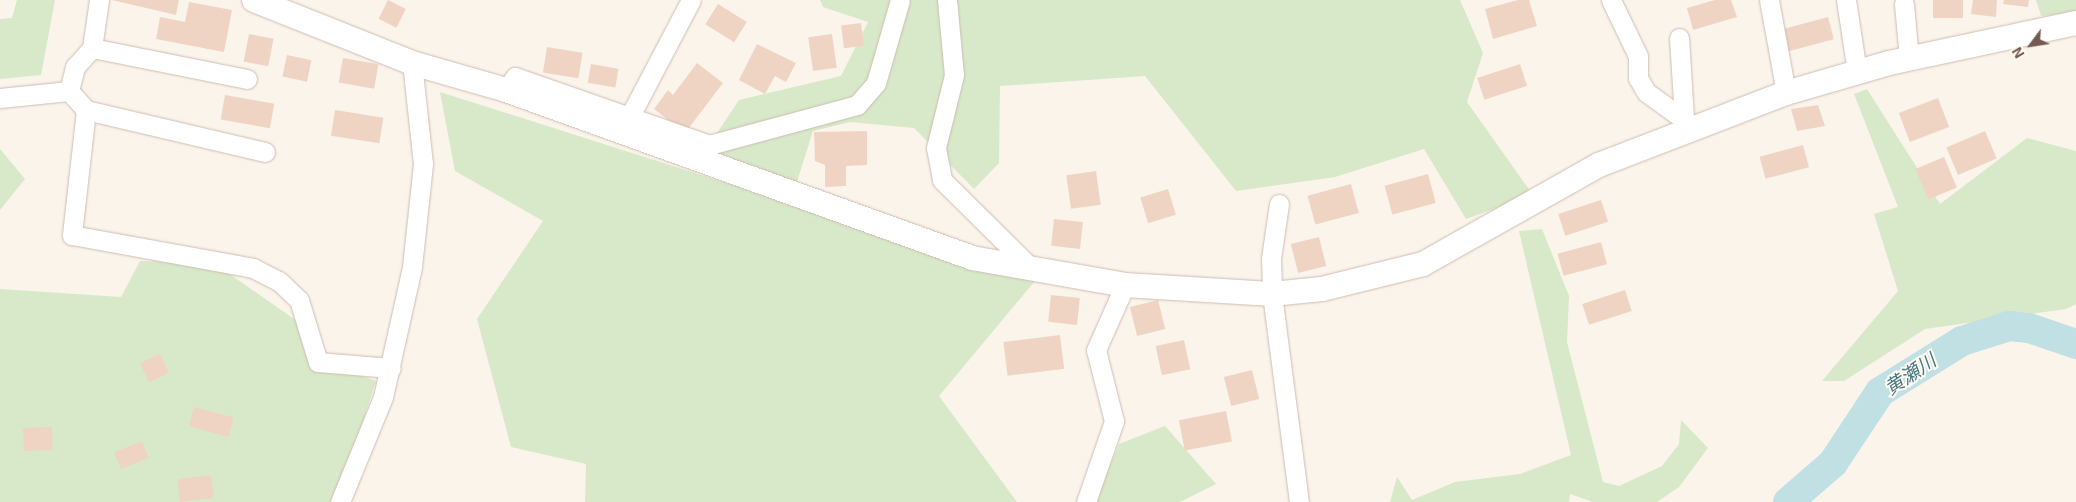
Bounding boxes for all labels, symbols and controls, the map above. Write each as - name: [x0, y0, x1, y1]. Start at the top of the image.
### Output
- north arrow: [2006, 20, 2056, 70]
- text: N: [2008, 44, 2028, 62]
- water label: 黄瀬川: [1880, 349, 1940, 399]

